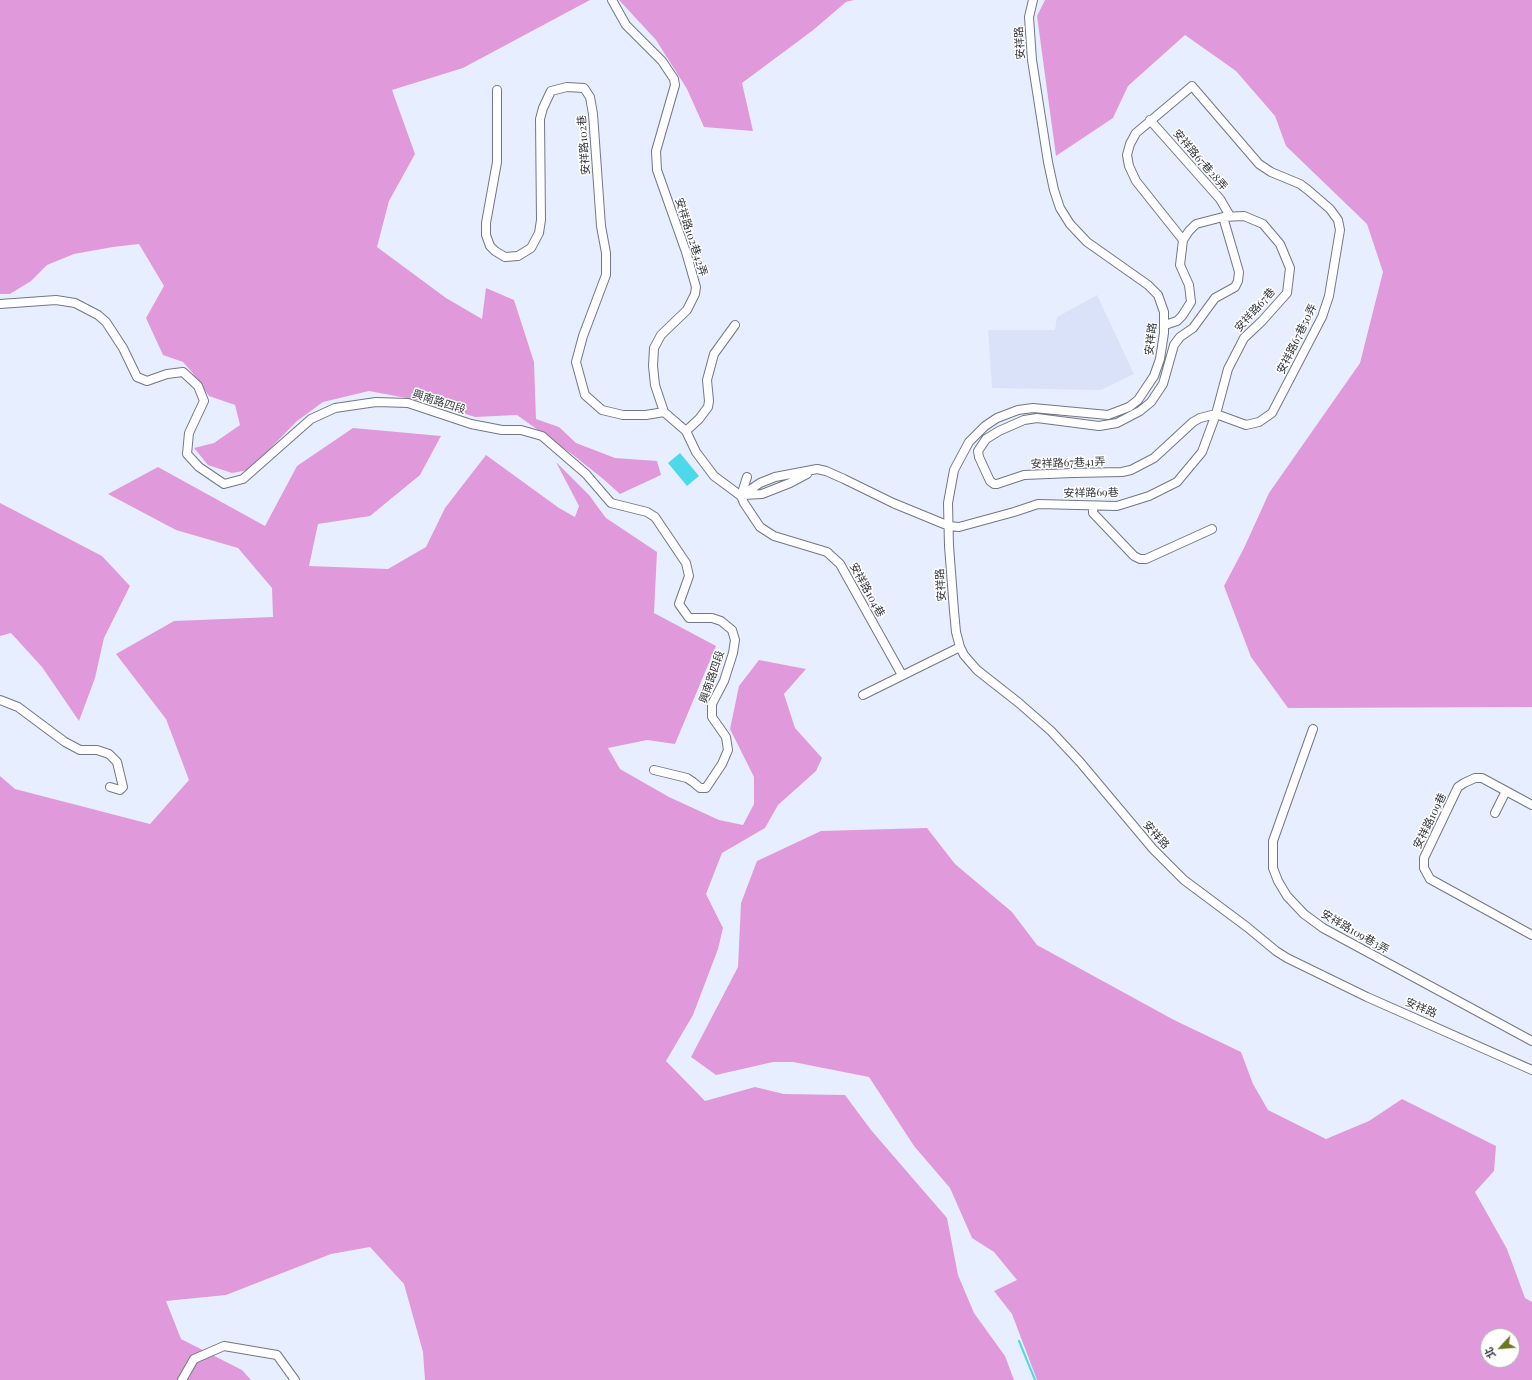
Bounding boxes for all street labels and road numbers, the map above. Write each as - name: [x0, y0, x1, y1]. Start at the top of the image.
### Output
- street label: 安祥路: [1012, 26, 1028, 60]
- street label: 安祥路102巷: [575, 115, 593, 175]
- street label: 安祥路67巷28弄: [1170, 127, 1230, 193]
- street label: 安祥路102巷42弄: [672, 196, 710, 278]
- street label: 安祥路67巷: [1232, 285, 1278, 335]
- street label: 安祥路67巷50弄: [1274, 302, 1320, 376]
- street label: 安祥路: [1142, 322, 1160, 356]
- street label: 興南路四段: [411, 387, 467, 417]
- street label: 安祥路67巷41弄: [1030, 455, 1106, 471]
- street label: 安祥路69巷: [1063, 486, 1119, 500]
- street label: 安祥路104巷: [847, 561, 887, 619]
- street label: 安祥路: [933, 568, 949, 602]
- street label: 興南路四段: [697, 649, 727, 705]
- street label: 安祥路109巷: [1411, 791, 1449, 851]
- street label: 安祥路: [1140, 818, 1172, 852]
- street label: 安祥路109巷3弄: [1319, 907, 1391, 957]
- street label: 安祥路: [1403, 995, 1439, 1021]

